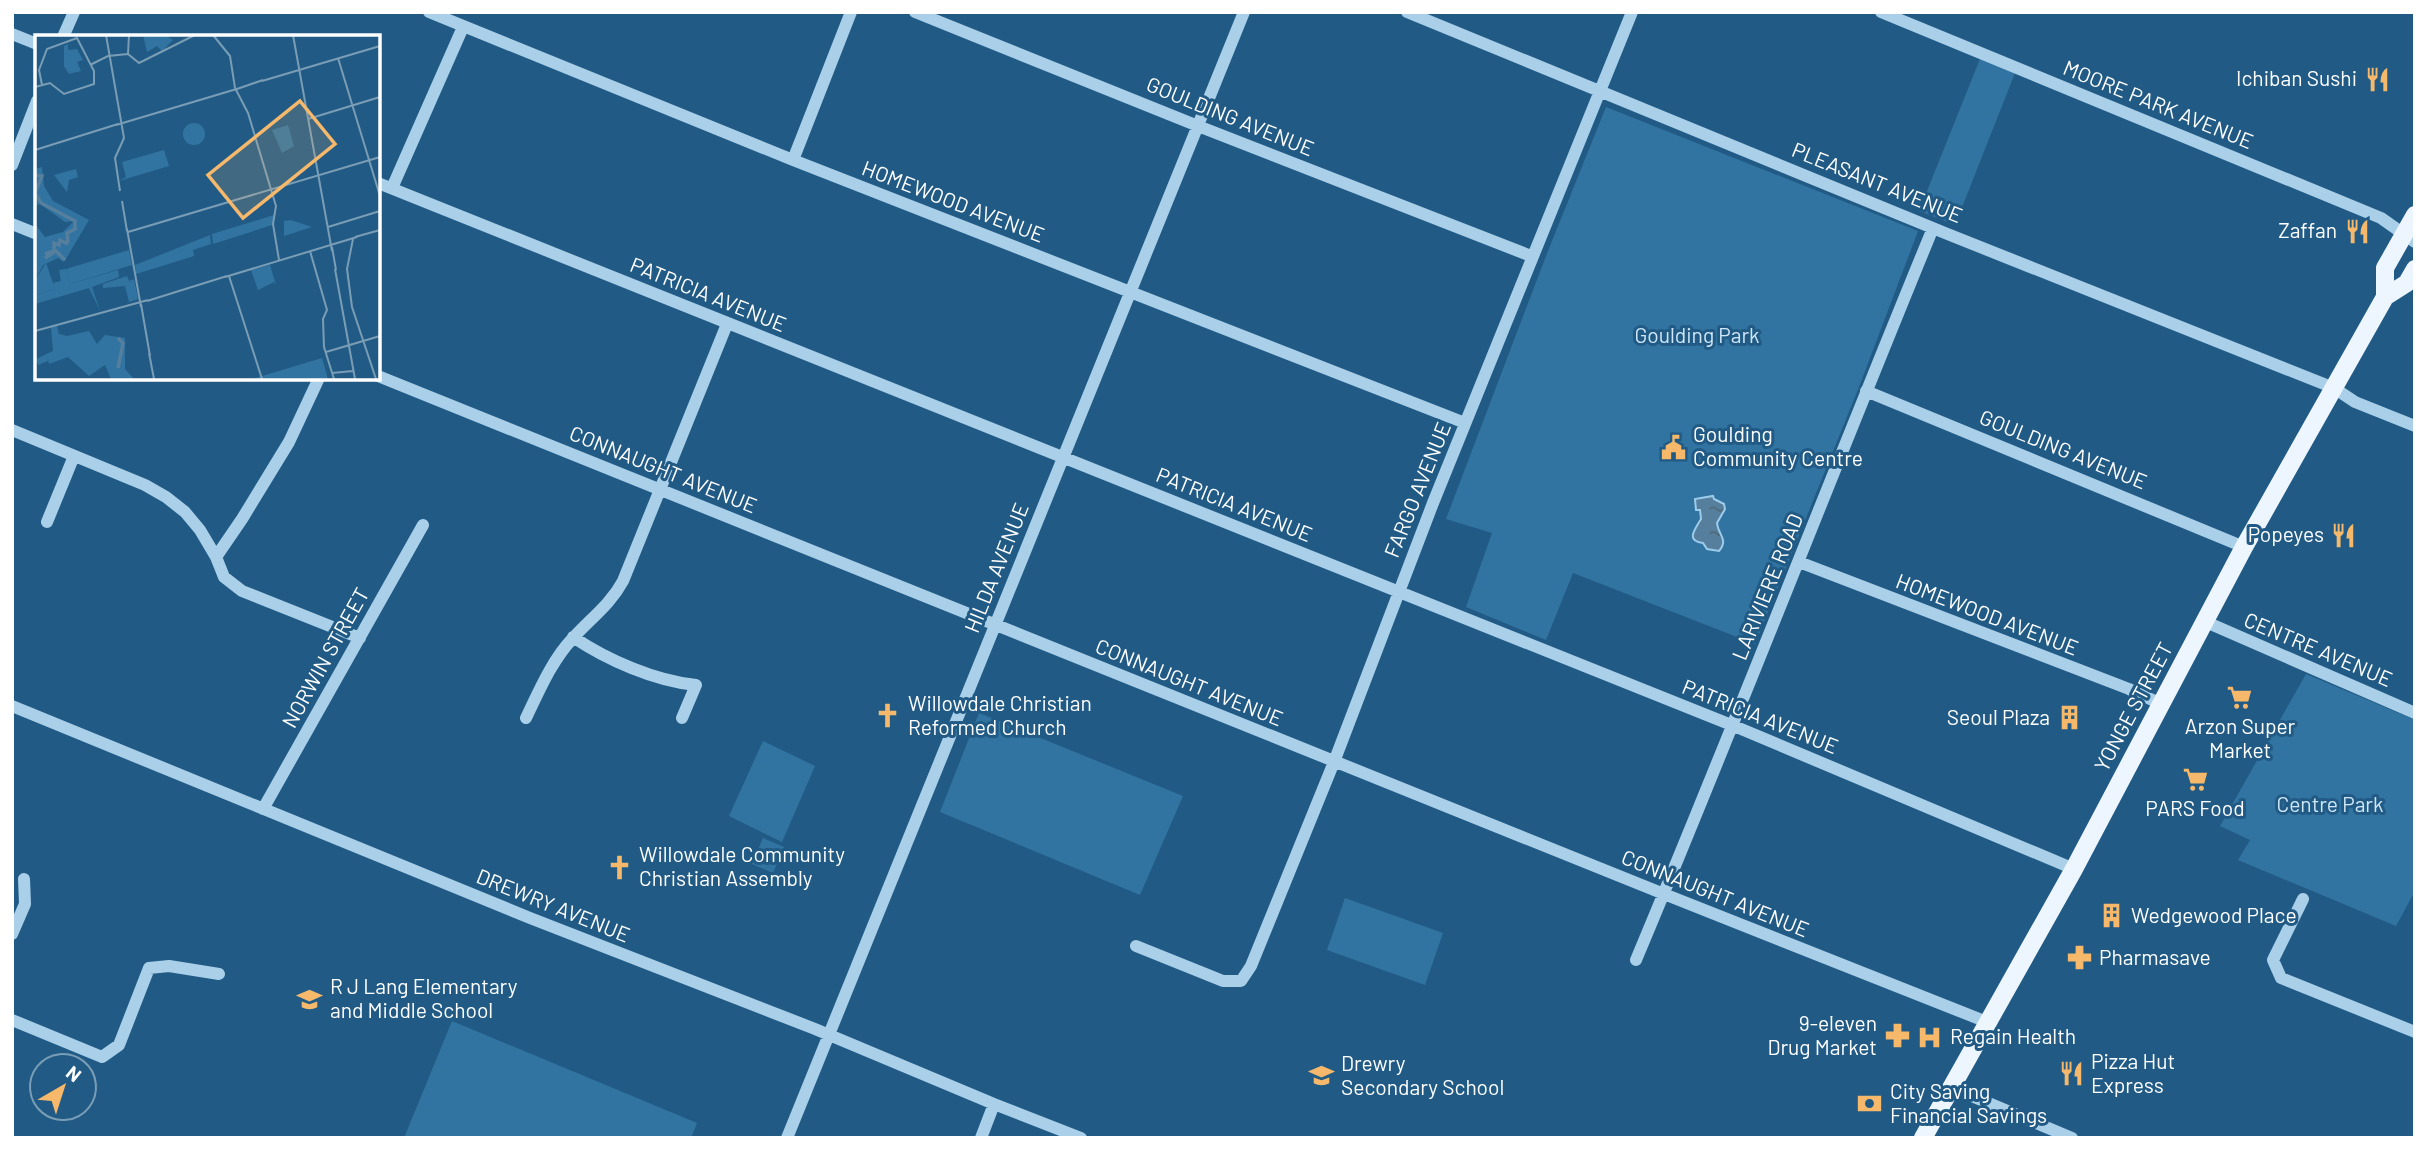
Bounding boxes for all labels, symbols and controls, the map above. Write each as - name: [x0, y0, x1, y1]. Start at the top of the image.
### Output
- inset map: [35, 35, 380, 380]
- street label: MOORE PARK AVENUE: [2060, 54, 2257, 153]
- place label: Ichiban Sushi: [2236, 65, 2357, 90]
- restaurant icon: Ichiban Sushi: [2363, 65, 2391, 93]
- street label: GOULDING AVENUE: [1143, 71, 1318, 161]
- street label: PLEASANT AVENUE: [1789, 136, 1966, 227]
- street label: HOMEWOOD AVENUE: [859, 154, 1048, 247]
- place label: Zaffan: [2278, 217, 2337, 242]
- restaurant icon: Zaffan: [2343, 217, 2371, 245]
- street label: PATRICIA AVENUE: [627, 251, 790, 336]
- park label: Goulding Park: [1634, 322, 1760, 347]
- street label: GOULDING AVENUE: [1976, 404, 2151, 494]
- street label: FARGO AVENUE: [1378, 418, 1455, 561]
- street label: CONNAUGHT AVENUE: [566, 420, 761, 518]
- place label: Goulding Community Centre: [1693, 421, 1863, 470]
- public building icon: Goulding Community Centre: [1659, 433, 1687, 461]
- street label: PATRICIA AVENUE: [1153, 461, 1316, 546]
- street label: HILDA AVENUE: [958, 499, 1033, 636]
- street label: LARIVIERE ROAD: [1726, 510, 1807, 663]
- place label: Popeyes: [2248, 521, 2324, 546]
- restaurant icon: Popeyes: [2330, 521, 2358, 549]
- street label: HOMEWOOD AVENUE: [1893, 567, 2082, 660]
- street label: NORWIN STREET: [276, 583, 374, 732]
- street label: CENTRE AVENUE: [2241, 606, 2396, 691]
- street label: CONNAUGHT AVENUE: [1092, 633, 1287, 731]
- street label: YONGE STREET: [2088, 638, 2177, 775]
- street label: PATRICIA AVENUE: [1679, 673, 1842, 758]
- supermarket icon: Arzon Super Market: [2226, 684, 2254, 712]
- place label: Willowdale Christian Reformed Church: [908, 690, 1092, 739]
- church icon: Willowdale Christian Reformed Church: [874, 702, 902, 730]
- place label: Seoul Plaza: [1947, 704, 2050, 729]
- building icon: Seoul Plaza: [2056, 704, 2084, 732]
- place label: Arzon Super Market: [2185, 713, 2296, 762]
- supermarket icon: PARS Food: [2181, 766, 2209, 794]
- park label: Centre Park: [2276, 791, 2384, 816]
- place label: PARS Food: [2145, 795, 2245, 820]
- place label: Willowdale Community Christian Assembly: [639, 841, 845, 890]
- street label: CONNAUGHT AVENUE: [1618, 844, 1813, 942]
- church icon: Willowdale Community Christian Assembly: [605, 853, 633, 881]
- street label: DREWRY AVENUE: [473, 862, 634, 947]
- building icon: Wedgewood Place: [2097, 902, 2125, 930]
- place label: Wedgewood Place: [2131, 902, 2297, 927]
- pharmacy icon: Pharmasave: [2065, 944, 2093, 972]
- place label: Pharmasave: [2099, 944, 2211, 969]
- place label: R J Lang Elementary and Middle School: [330, 973, 518, 1022]
- school or university icon: R J Lang Elementary and Middle School: [296, 985, 324, 1013]
- place label: 9-eleven Drug Market: [1767, 1010, 1877, 1059]
- pharmacy icon: 9-eleven Drug Market: [1883, 1022, 1911, 1050]
- hospital icon: Regain Health: [1916, 1023, 1944, 1051]
- place label: Regain Health: [1950, 1023, 2076, 1048]
- place label: Pizza Hut Express: [2091, 1048, 2175, 1097]
- place label: Drewry Secondary School: [1341, 1050, 1504, 1099]
- north arrow: [28, 1052, 98, 1122]
- text: N: [62, 1060, 86, 1086]
- restaurant icon: Pizza Hut Express: [2057, 1060, 2085, 1088]
- school or university icon: Drewry Secondary School: [1307, 1062, 1335, 1090]
- place label: City Saving Financial Savings: [1890, 1078, 2047, 1127]
- bank icon: City Saving Financial Savings: [1856, 1090, 1884, 1118]

